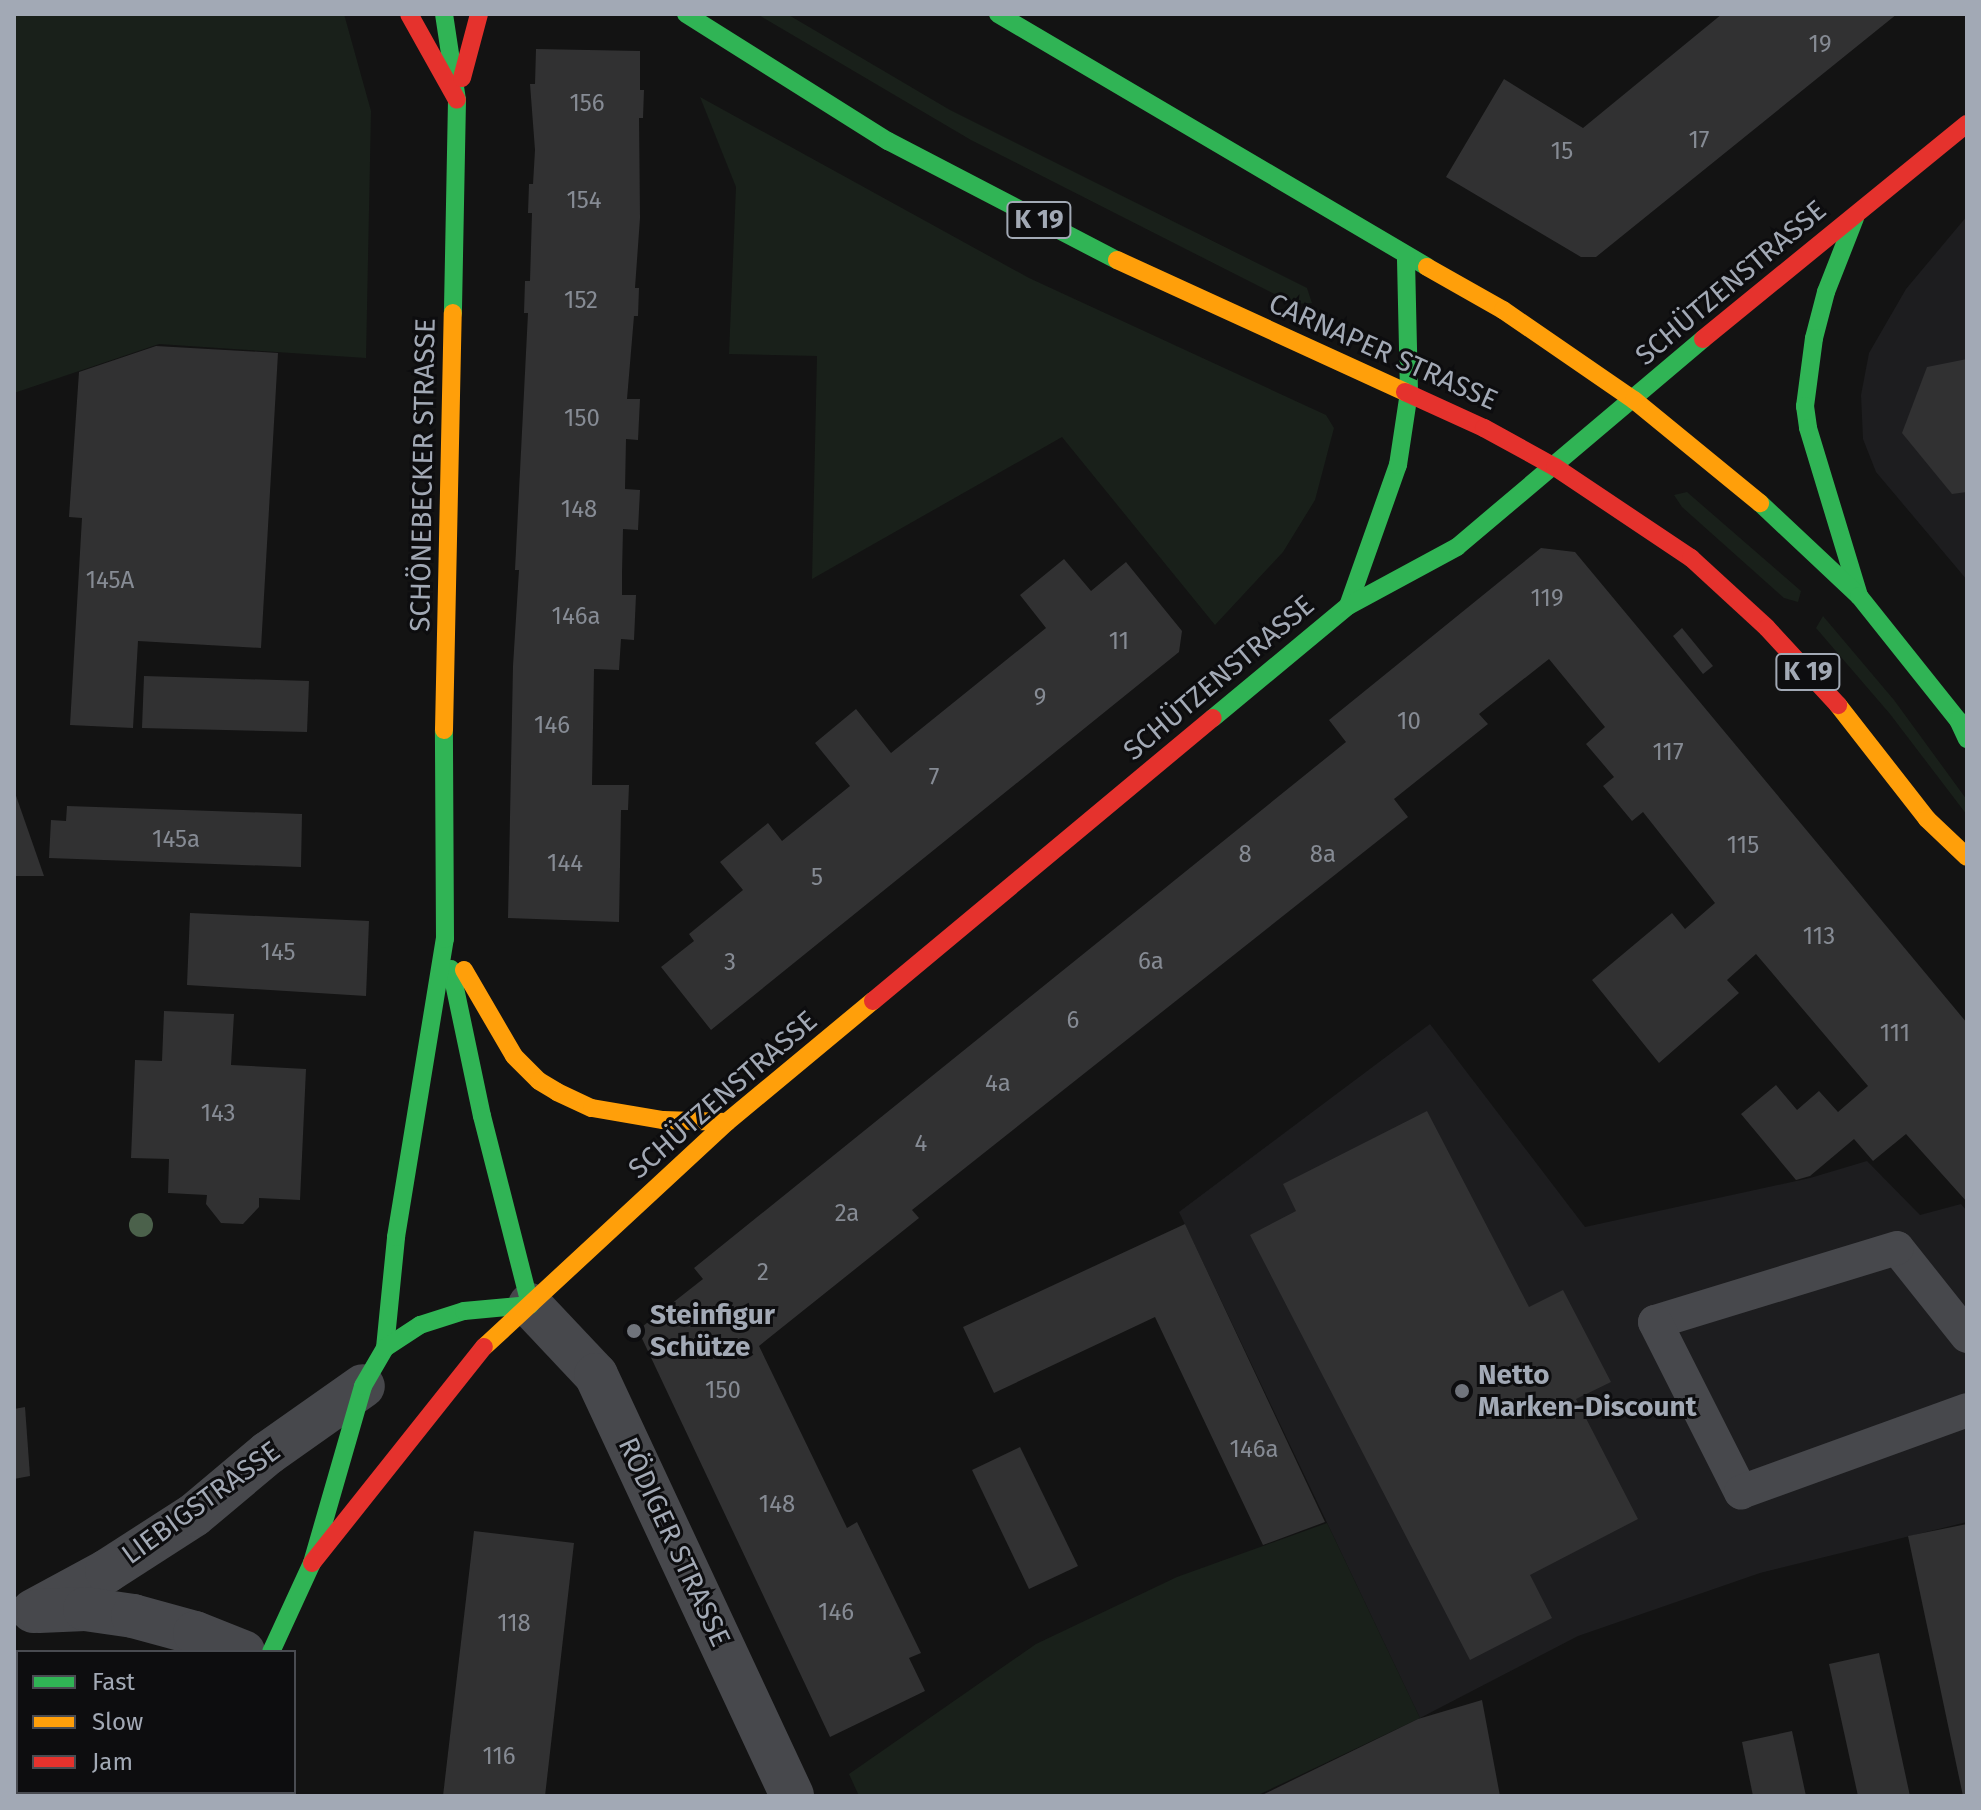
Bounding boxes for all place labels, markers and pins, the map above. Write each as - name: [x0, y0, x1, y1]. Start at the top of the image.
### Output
- place label: Steinfigur Schütze: [650, 1298, 775, 1364]
- marker: Steinfigur Schütze: [625, 1322, 643, 1340]
- place label: Netto Marken-Discount: [1478, 1358, 1697, 1424]
- marker: Netto Marken-Discount: [1453, 1382, 1471, 1400]

